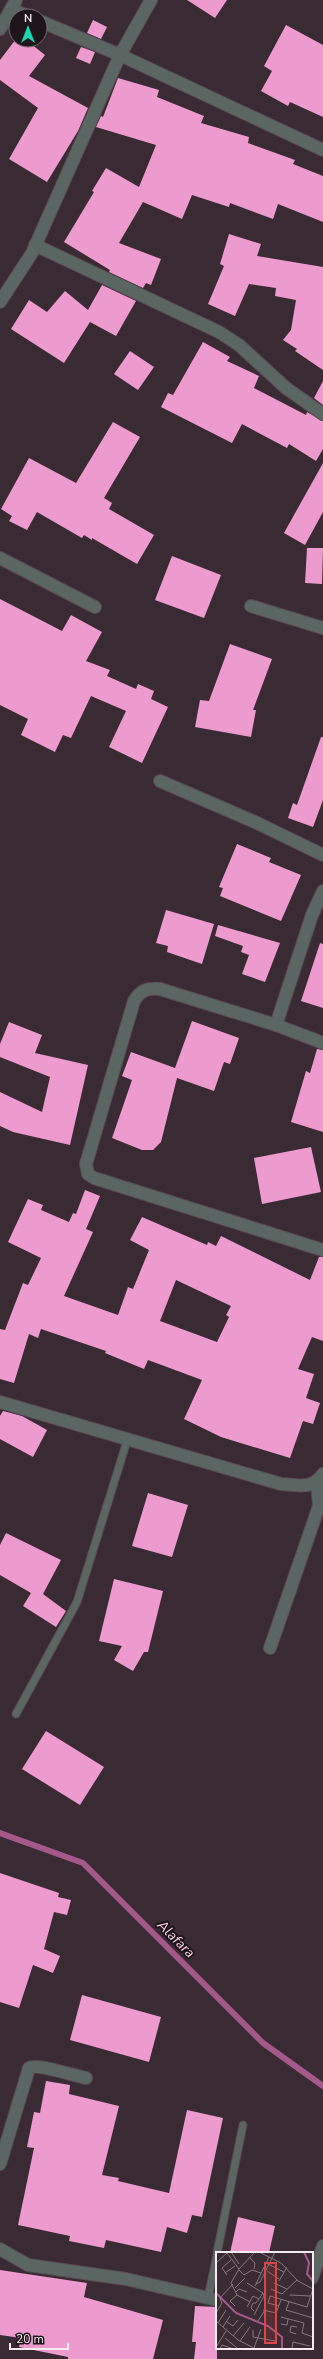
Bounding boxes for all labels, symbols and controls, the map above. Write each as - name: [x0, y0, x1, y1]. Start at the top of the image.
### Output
- north arrow: [8, 8, 48, 48]
- text: N: [24, 11, 32, 26]
- water label: Alafara: [152, 1915, 199, 1962]
- inset map: [216, 2252, 313, 2349]
- scale bar: [10, 2325, 68, 2351]
- text: 20 m: [16, 2331, 44, 2347]

